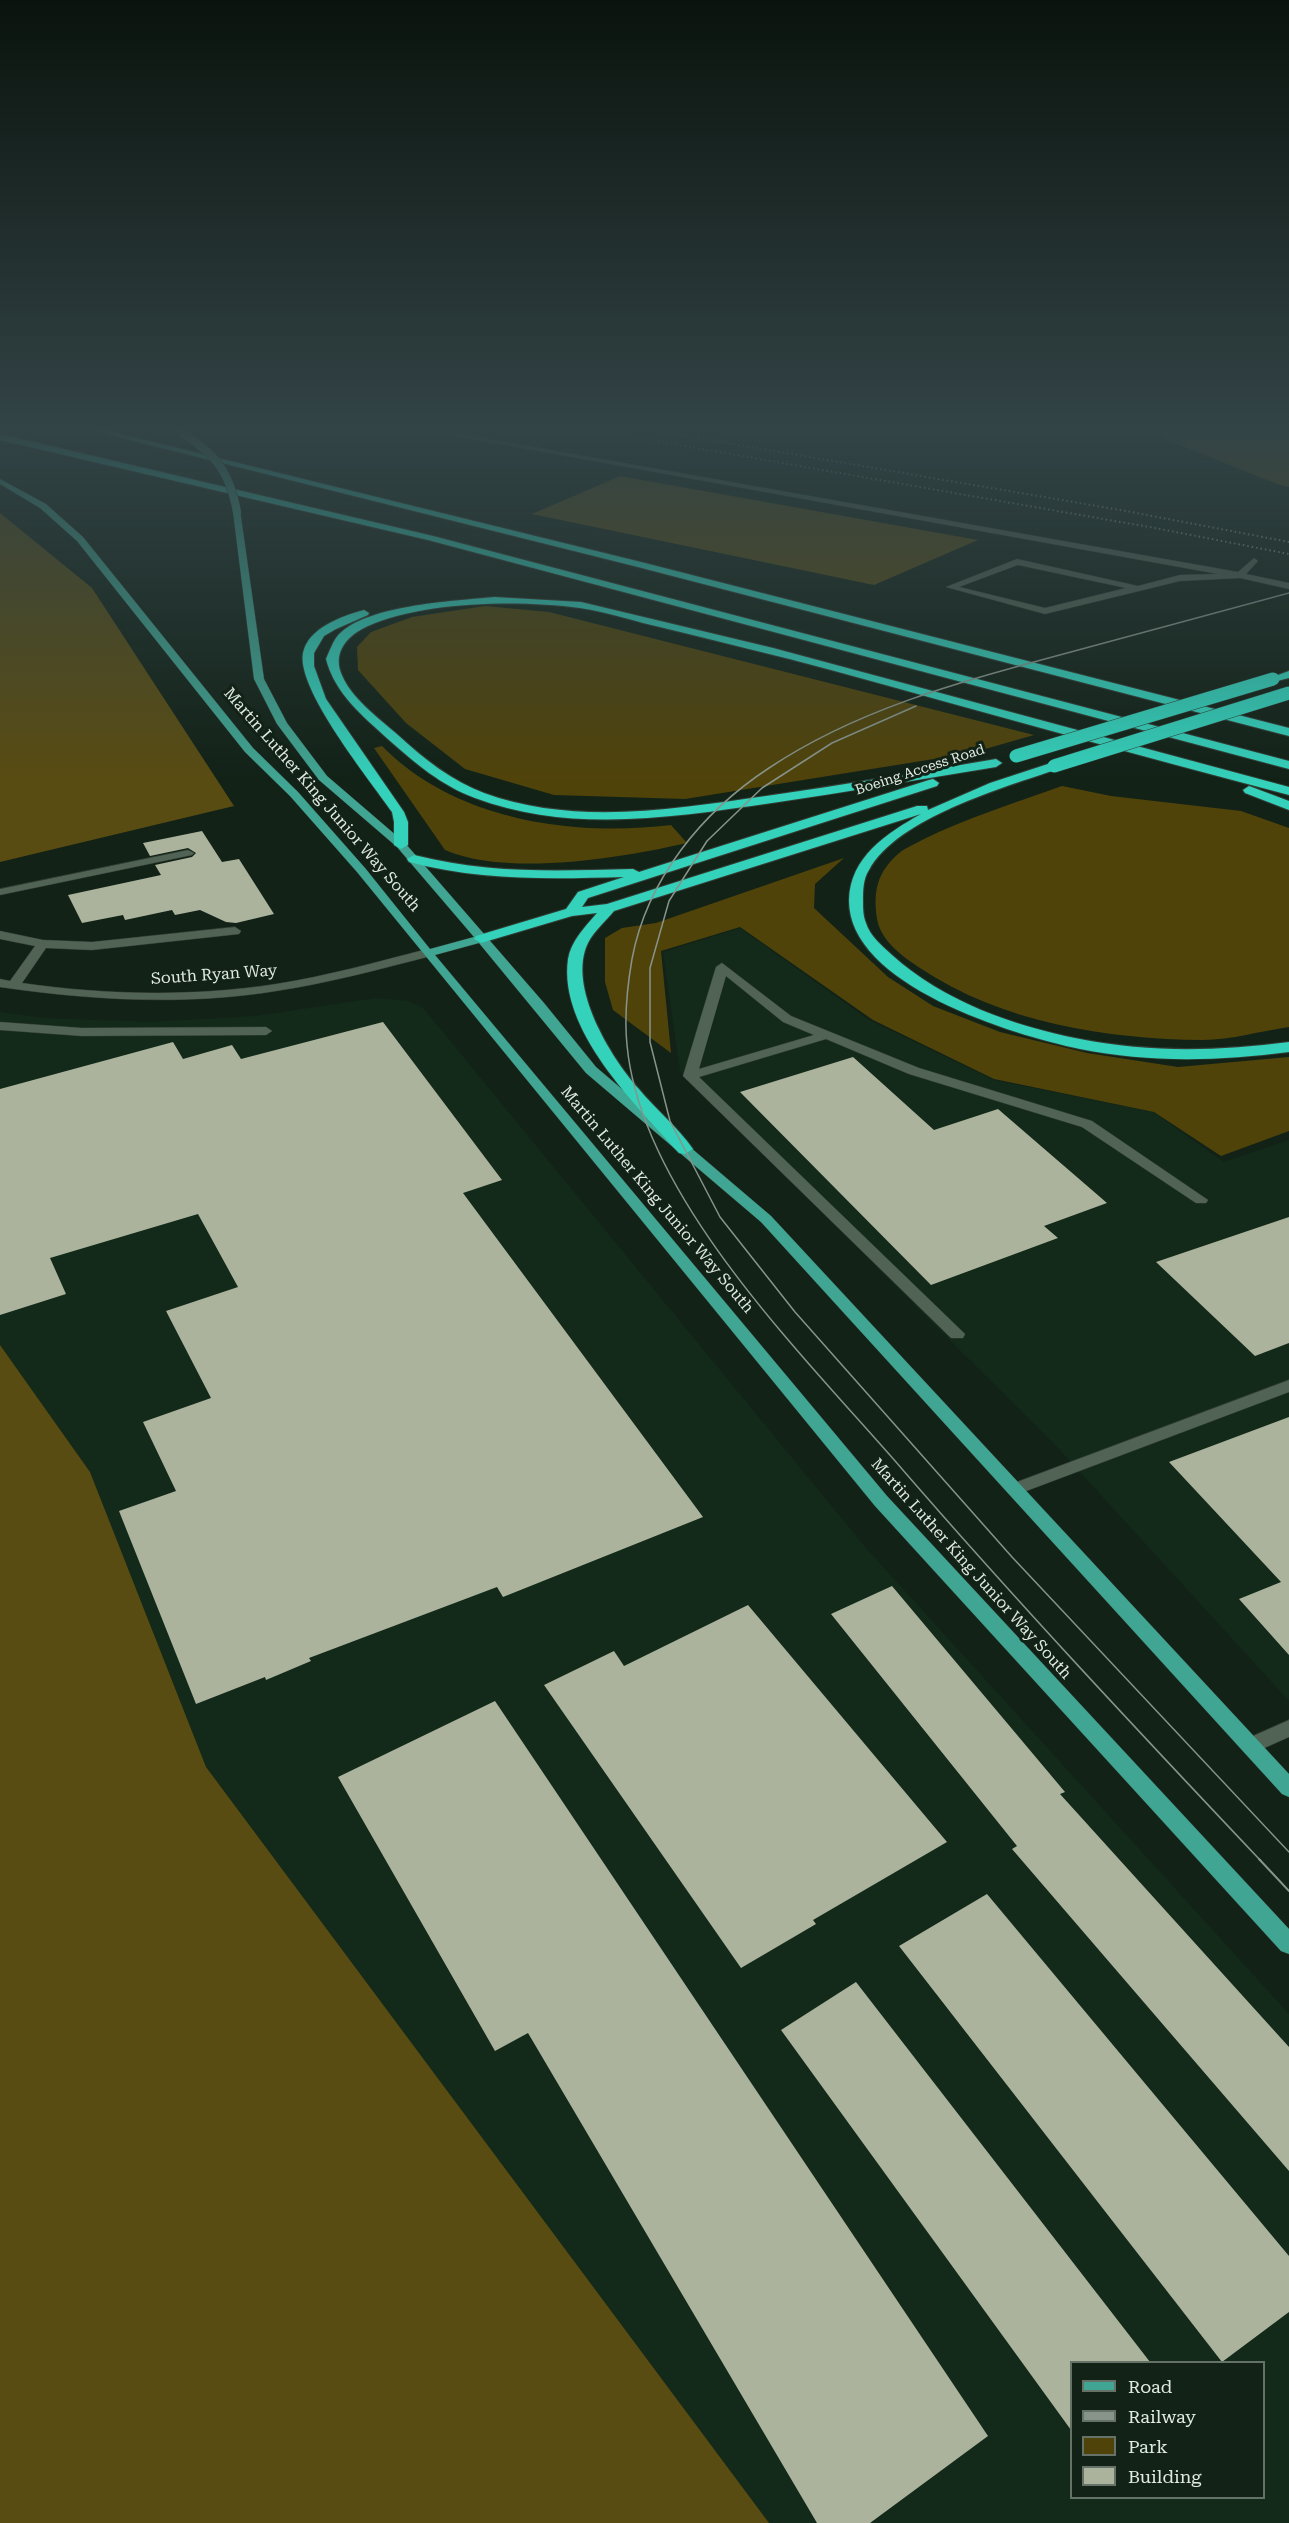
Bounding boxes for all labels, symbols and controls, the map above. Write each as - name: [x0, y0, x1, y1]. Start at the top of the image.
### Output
- street label: Martin Luther King Junior Way South: [220, 684, 424, 916]
- street label: Boeing Access Road: [853, 741, 987, 799]
- street label: South Ryan Way: [150, 961, 278, 989]
- street label: Martin Luther King Junior Way South: [556, 1083, 758, 1317]
- street label: Martin Luther King Junior Way South: [867, 1455, 1075, 1683]
- legend: [1070, 2361, 1265, 2499]
- text: Road: [1128, 2376, 1172, 2397]
- text: Railway: [1128, 2406, 1196, 2427]
- text: Park: [1128, 2436, 1168, 2457]
- text: Building: [1128, 2466, 1202, 2487]

